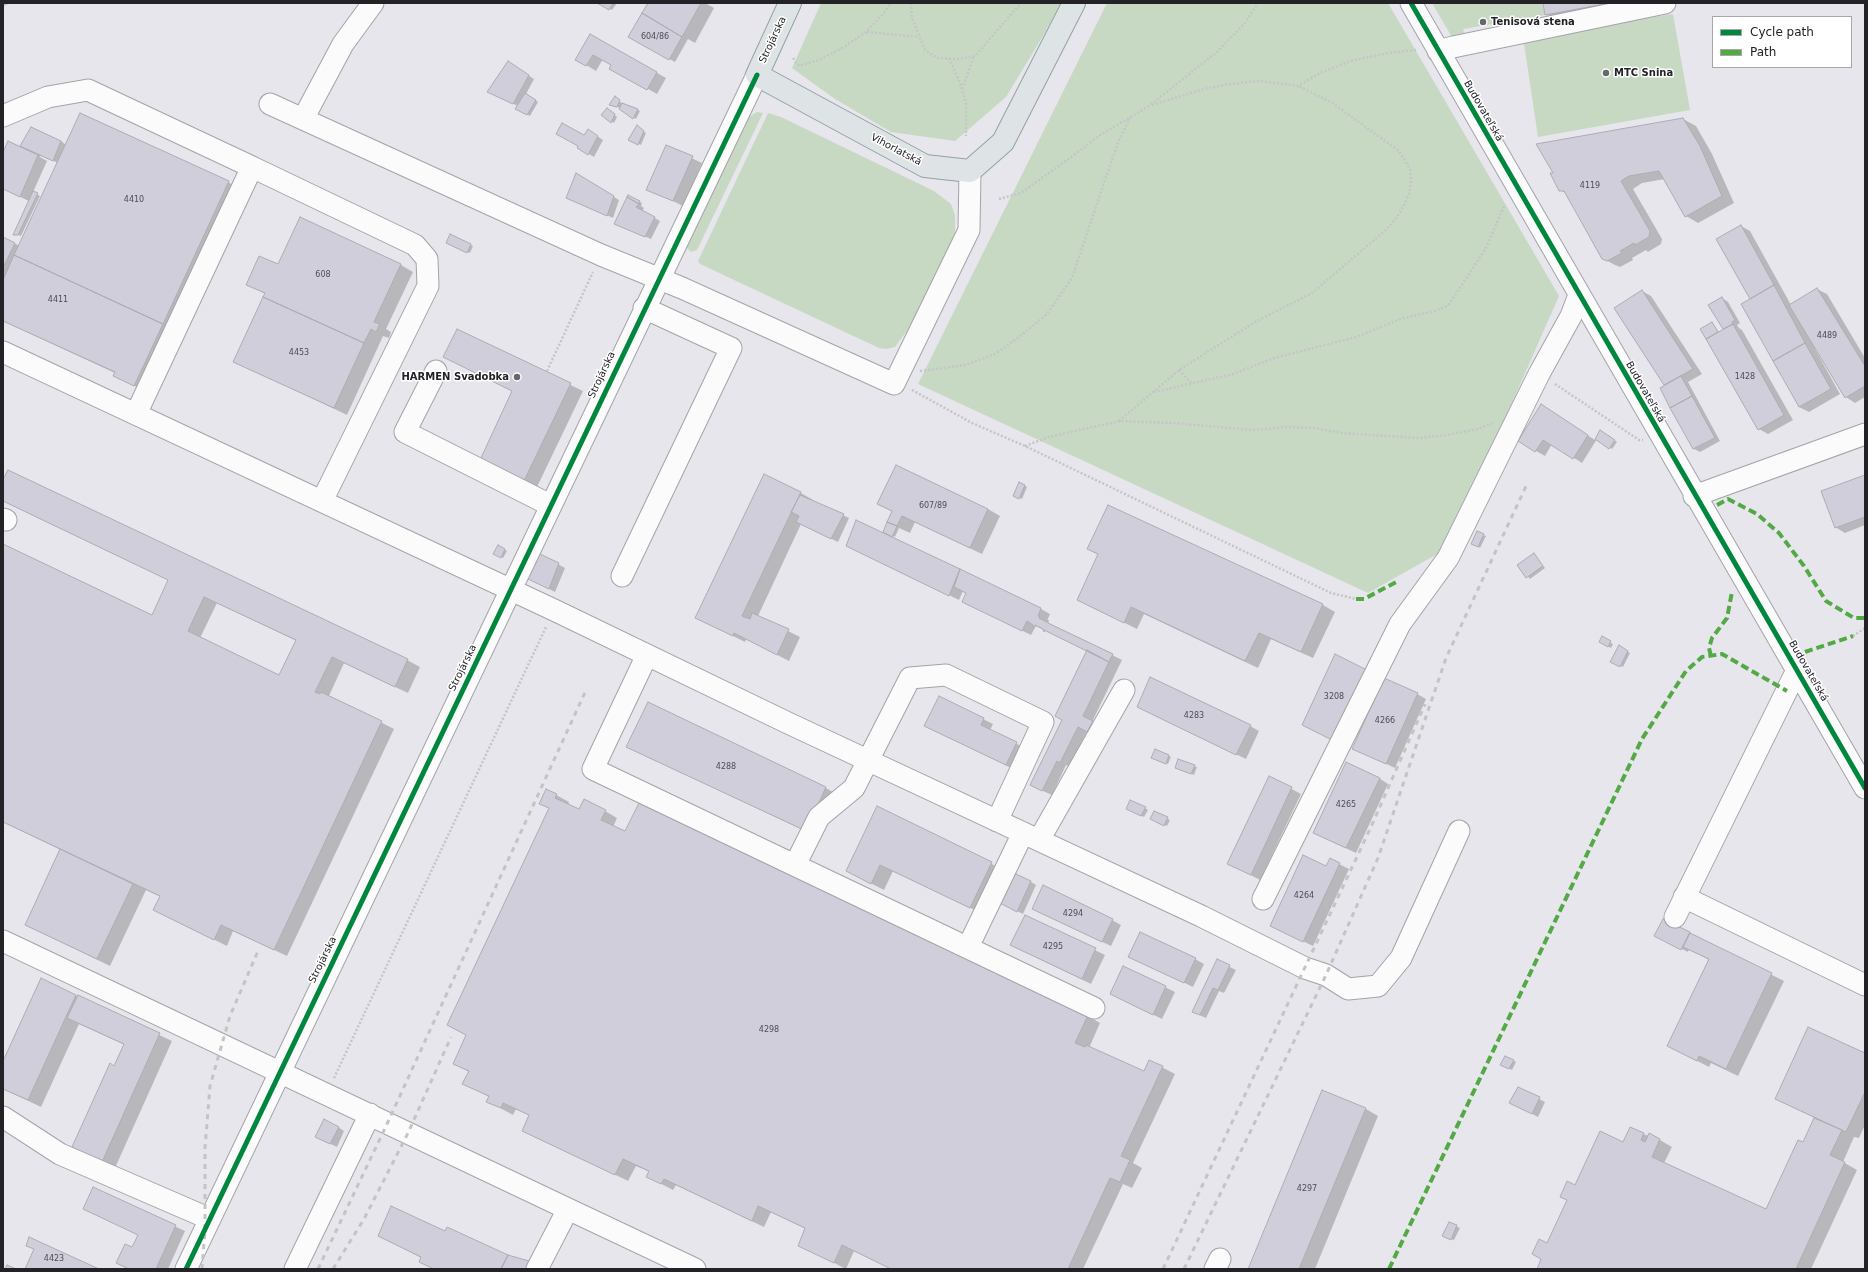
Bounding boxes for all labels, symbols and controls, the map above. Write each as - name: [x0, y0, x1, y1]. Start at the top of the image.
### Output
- street label: Strojárska: [757, 15, 789, 65]
- place label: Tenisová stena: [1491, 16, 1575, 28]
- legend: [1712, 16, 1852, 68]
- marker: Tenisová stena: [1478, 17, 1488, 27]
- text: Cycle path: [1750, 25, 1814, 39]
- house number: 604/86: [641, 32, 669, 42]
- text: Path: [1750, 45, 1776, 59]
- place label: MTC Snina: [1614, 67, 1673, 79]
- marker: MTC Snina: [1601, 68, 1611, 78]
- street label: Budovateľská: [1461, 78, 1505, 144]
- street label: Vihorlatská: [869, 132, 923, 168]
- house number: 4119: [1580, 181, 1600, 191]
- house number: 4410: [124, 195, 144, 205]
- house number: 608: [315, 270, 331, 280]
- house number: 4411: [48, 295, 68, 305]
- house number: 4489: [1817, 331, 1837, 341]
- house number: 4453: [289, 348, 309, 358]
- street label: Strojárska: [586, 350, 618, 400]
- street label: Budovateľská: [1623, 359, 1667, 425]
- place label: HARMEN Svadobka: [402, 371, 509, 383]
- marker: HARMEN Svadobka: [512, 372, 522, 382]
- house number: 1428: [1735, 372, 1755, 382]
- house number: 607/89: [919, 501, 947, 511]
- street label: Budovateľská: [1786, 638, 1830, 704]
- street label: Strojárska: [447, 643, 479, 693]
- house number: 3208: [1324, 692, 1344, 702]
- house number: 4283: [1184, 711, 1204, 721]
- house number: 4266: [1375, 716, 1395, 726]
- house number: 4288: [716, 762, 736, 772]
- house number: 4265: [1336, 800, 1356, 810]
- house number: 4264: [1294, 891, 1314, 901]
- house number: 4294: [1063, 909, 1083, 919]
- street label: Strojárska: [307, 935, 339, 985]
- house number: 4295: [1043, 942, 1063, 952]
- house number: 4298: [759, 1025, 779, 1035]
- house number: 4297: [1297, 1184, 1317, 1194]
- house number: 4423: [44, 1254, 64, 1264]

